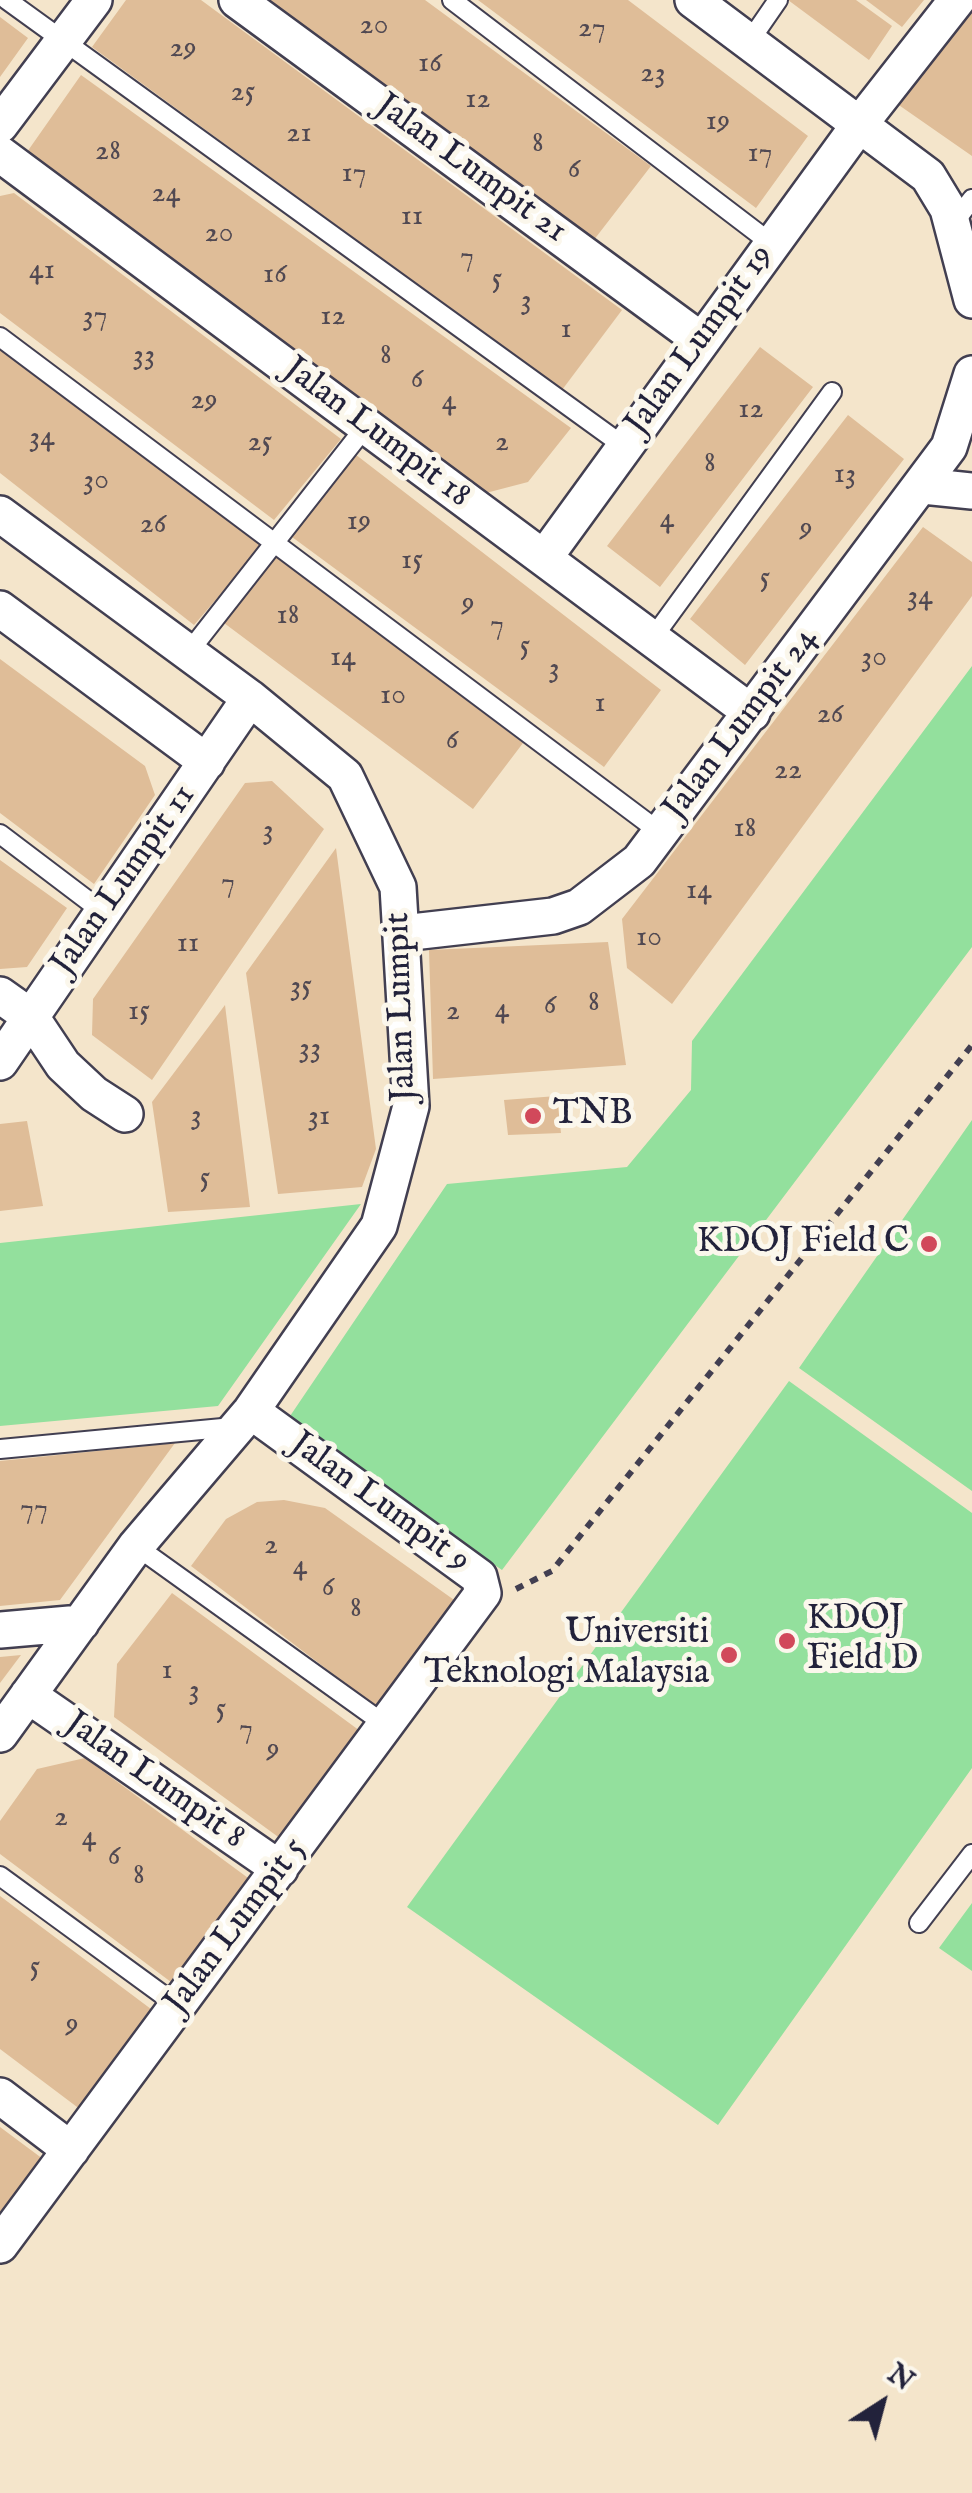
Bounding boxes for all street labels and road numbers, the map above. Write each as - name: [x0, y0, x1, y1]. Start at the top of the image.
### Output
- street label: Jalan Lumpit 21: [366, 86, 574, 254]
- street label: Jalan Lumpit 19: [618, 237, 784, 445]
- street label: Jalan Lumpit 18: [274, 350, 478, 518]
- street label: Jalan Lumpit 24: [656, 620, 828, 830]
- street label: Jalan Lumpit 11: [44, 777, 206, 985]
- street label: Jalan Lumpit: [379, 911, 427, 1103]
- street label: Jalan Lumpit 9: [281, 1425, 477, 1583]
- street label: Jalan Lumpit 8: [56, 1704, 252, 1860]
- street label: Jalan Lumpit 5: [157, 1831, 317, 2023]

